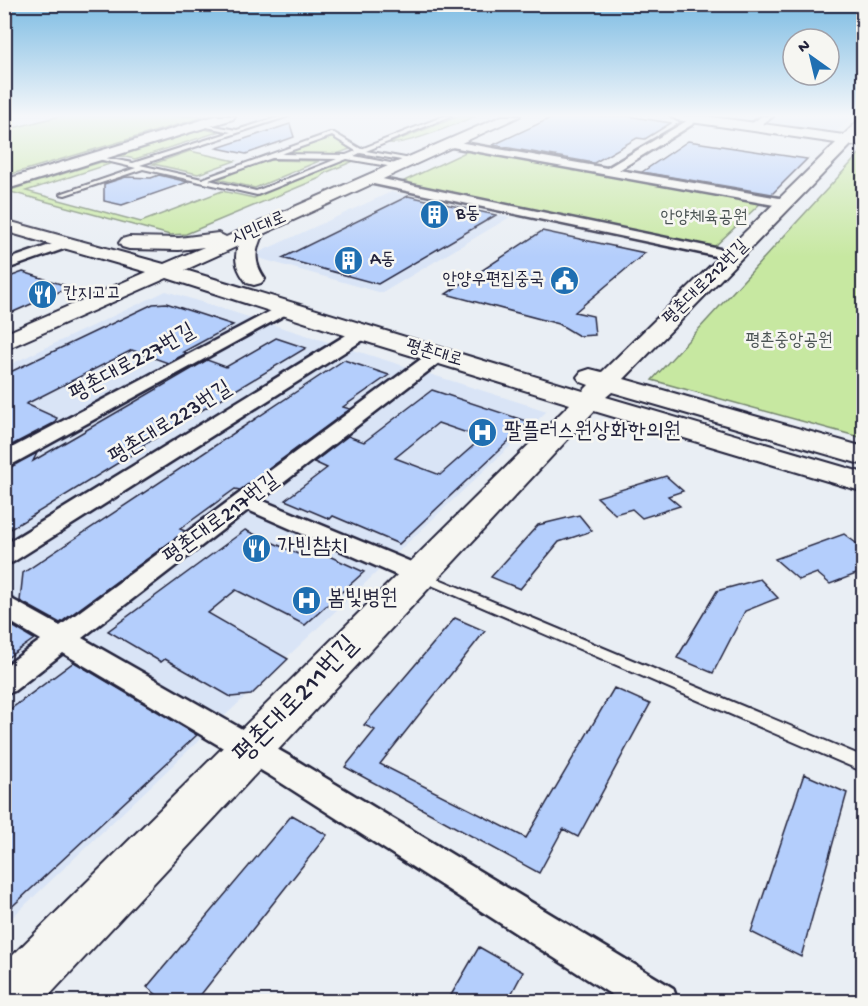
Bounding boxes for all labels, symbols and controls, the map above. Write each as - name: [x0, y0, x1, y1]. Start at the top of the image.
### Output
- north arrow: [781, 27, 841, 87]
- text: N: [795, 36, 815, 58]
- building icon: B동: [419, 198, 451, 230]
- place label: B동: [455, 204, 480, 225]
- street label: 시민대로: [228, 208, 290, 250]
- park label: 안양체육공원: [661, 208, 747, 229]
- street label: 평촌대로212번길: [659, 236, 753, 330]
- building icon: A동: [333, 244, 365, 276]
- place label: A동: [370, 250, 395, 271]
- public building icon: 안양우편집중국: [549, 264, 581, 296]
- place label: 안양우편집중국: [443, 270, 544, 291]
- restaurant icon: 칸지고고: [26, 278, 58, 310]
- place label: 칸지고고: [63, 284, 121, 305]
- street label: 평촌대로227번길: [66, 319, 200, 409]
- park label: 평촌중앙공원: [746, 331, 832, 352]
- street label: 평촌대로: [403, 336, 465, 372]
- street label: 평촌대로223번길: [105, 376, 237, 472]
- hospital icon: 팔플러스원상화한의원: [467, 417, 499, 449]
- place label: 팔플러스원상화한의원: [504, 420, 681, 446]
- street label: 평촌대로217번길: [159, 468, 285, 572]
- restaurant icon: 가빈참치: [240, 532, 272, 564]
- place label: 가빈참치: [277, 535, 348, 561]
- hospital icon: 봄빛병원: [290, 584, 322, 616]
- place label: 봄빛병원: [327, 587, 398, 613]
- street label: 평촌대로211번길: [228, 630, 366, 772]

